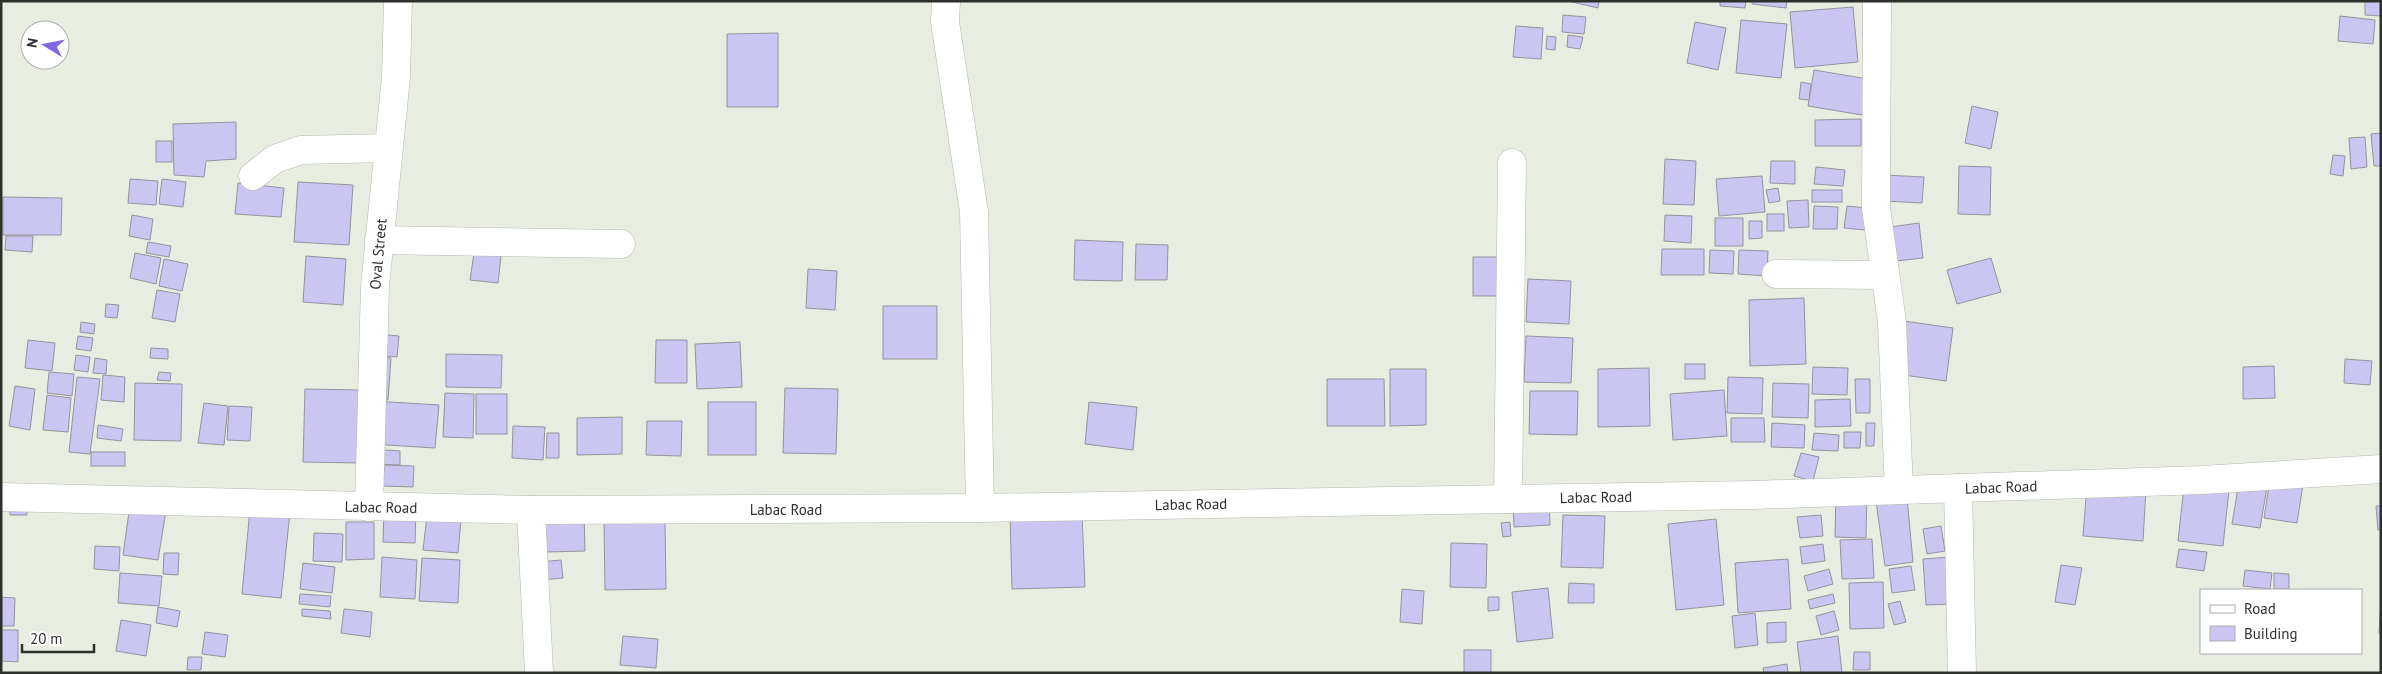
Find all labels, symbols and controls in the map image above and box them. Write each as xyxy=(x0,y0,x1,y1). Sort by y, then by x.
north arrow xyxy=(20,20,70,70)
text: N xyxy=(23,37,42,49)
street label: Oval Street xyxy=(365,218,391,290)
street label: Labac Road xyxy=(1964,476,2038,498)
street label: Labac Road xyxy=(1560,487,1632,507)
street label: Labac Road xyxy=(1155,494,1227,514)
street label: Labac Road xyxy=(345,497,417,517)
street label: Labac Road xyxy=(750,500,822,519)
legend xyxy=(2200,589,2362,654)
text: Road xyxy=(2244,599,2276,618)
scale bar xyxy=(22,622,95,654)
text: Building xyxy=(2244,624,2298,643)
text: 20 m xyxy=(30,629,63,648)

